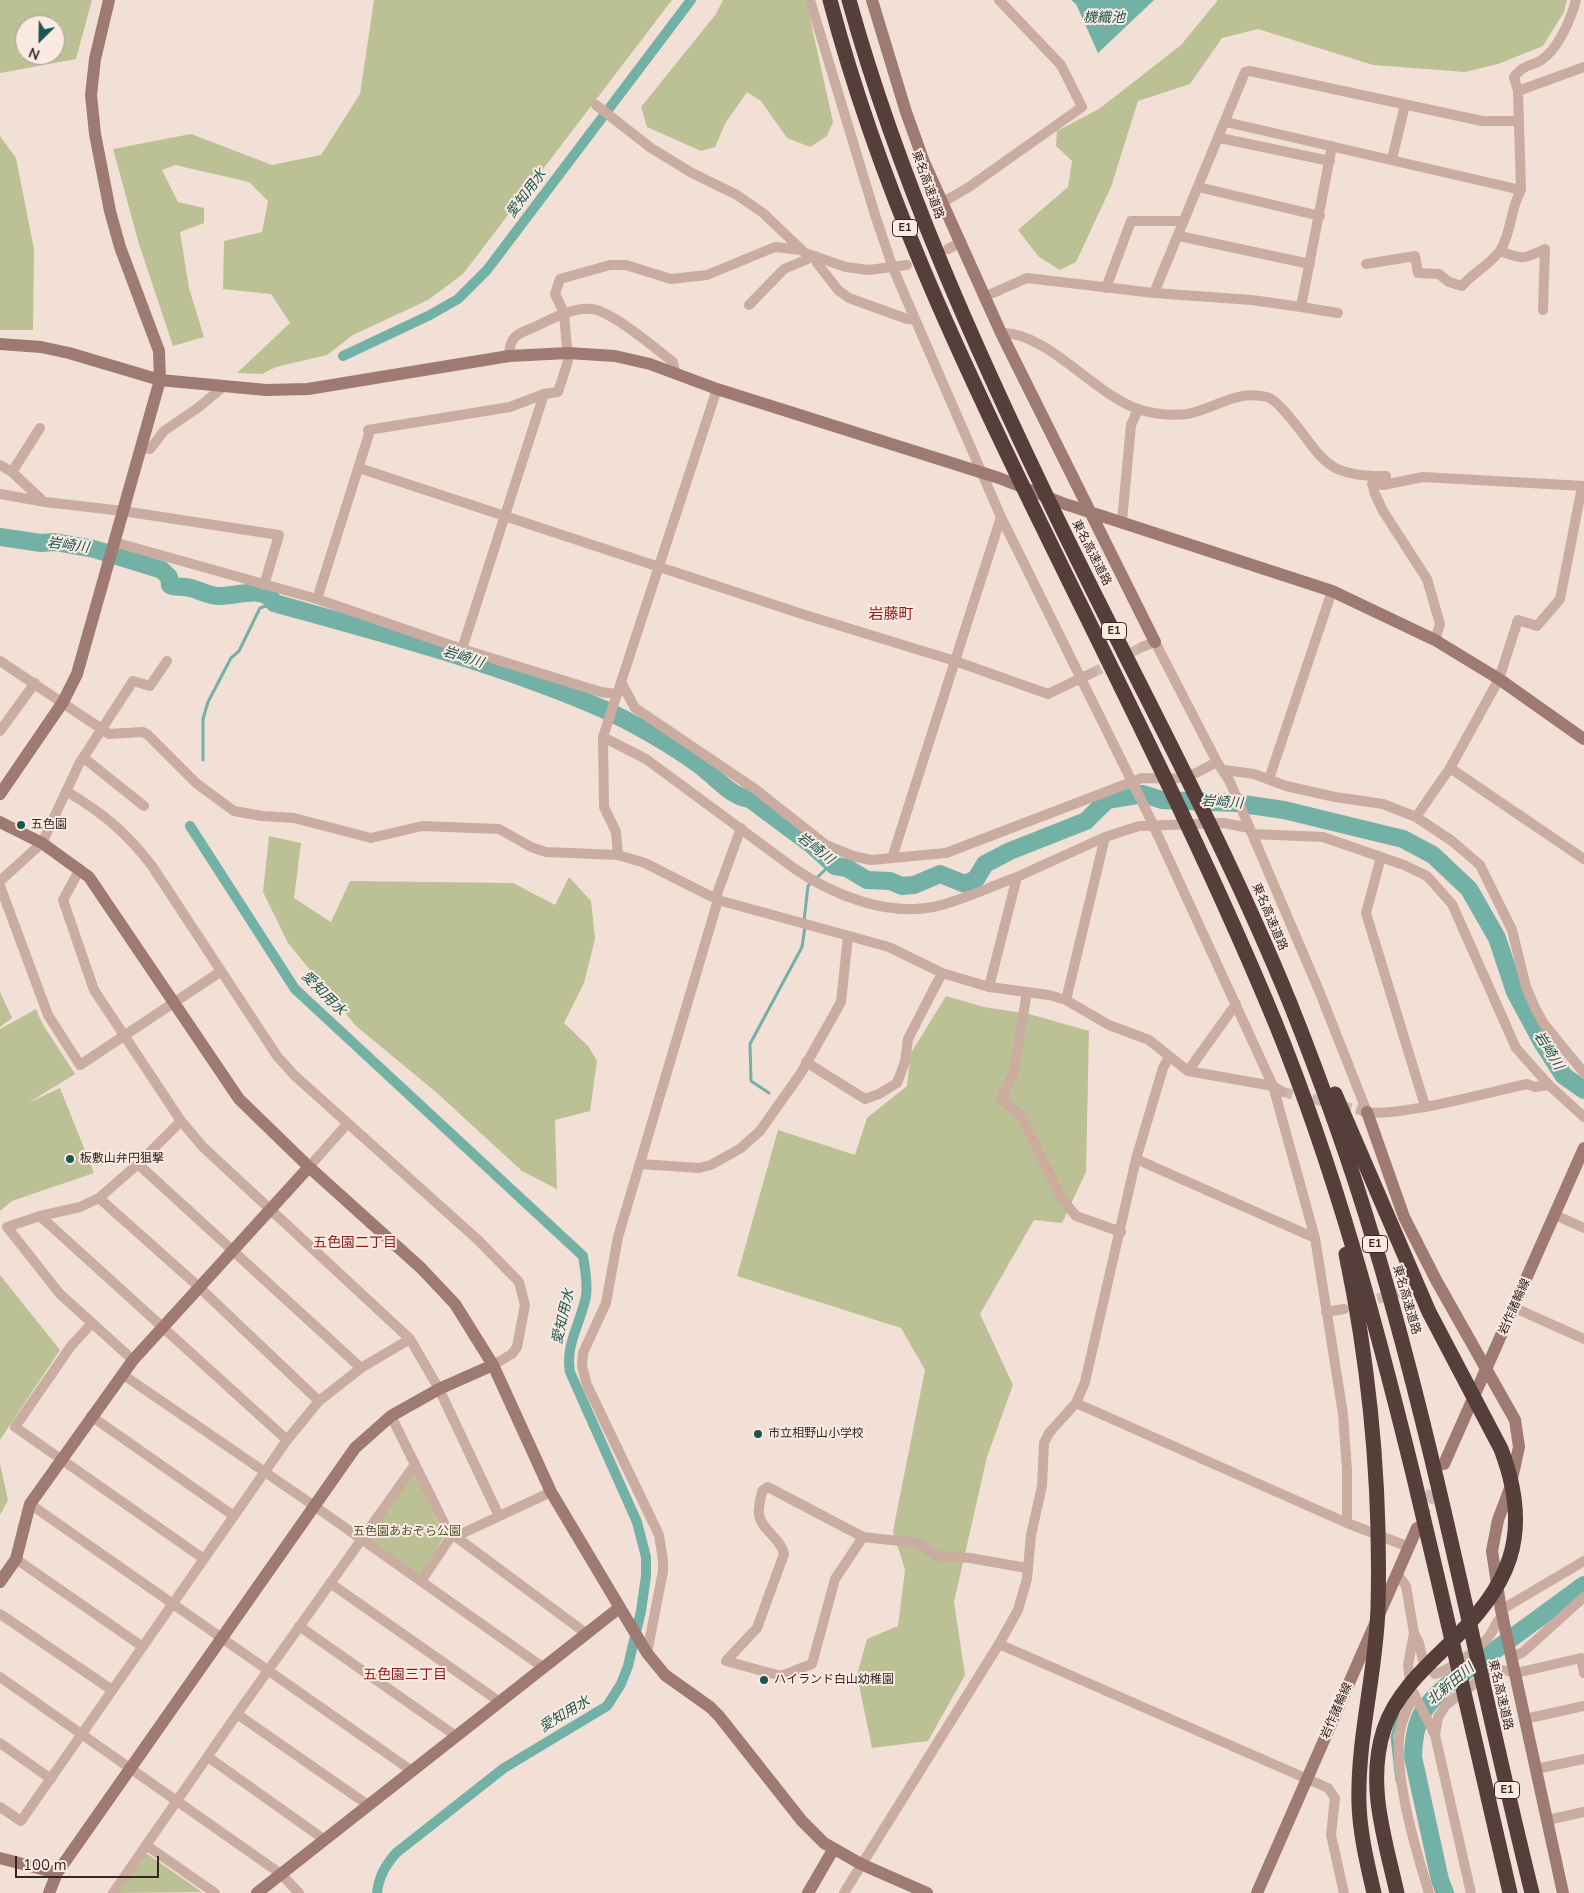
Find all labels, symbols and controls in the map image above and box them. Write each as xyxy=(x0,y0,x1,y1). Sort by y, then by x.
water label: 機織池 xyxy=(1083,11,1125,27)
north arrow xyxy=(15,15,65,65)
text: N xyxy=(26,43,43,64)
street label: 東名高速道路 xyxy=(908,149,946,221)
water label: 愛知用水 xyxy=(503,167,551,221)
road number: E1 xyxy=(892,220,918,237)
street label: 東名高速道路 xyxy=(1068,518,1114,588)
water label: 岩崎川 xyxy=(46,535,90,557)
district label: 岩藤町 xyxy=(869,606,913,624)
road number: E1 xyxy=(1102,622,1126,640)
water label: 岩崎川 xyxy=(440,644,486,672)
water label: 岩崎川 xyxy=(1200,793,1244,813)
place label: 五色園 xyxy=(31,818,67,832)
marker: 五色園 xyxy=(15,819,27,831)
water label: 岩崎川 xyxy=(793,829,837,869)
street label: 東名高速道路 xyxy=(1248,881,1290,953)
water label: 愛知用水 xyxy=(297,968,349,1020)
water label: 岩崎川 xyxy=(1530,1029,1566,1073)
place label: 板敷山弁円狙撃 xyxy=(80,1152,164,1166)
marker: 板敷山弁円狙撃 xyxy=(64,1153,76,1165)
district label: 五色園二丁目 xyxy=(313,1236,397,1252)
road number: E1 xyxy=(1362,1236,1388,1252)
street label: 東名高速道路 xyxy=(1389,1263,1423,1337)
street label: 岩作諸輪線 xyxy=(1496,1277,1534,1337)
water label: 愛知用水 xyxy=(550,1288,578,1346)
place label: 市立相野山小学校 xyxy=(768,1427,864,1441)
marker: 市立相野山小学校 xyxy=(752,1428,764,1440)
park label: 五色園あおぞら公園 xyxy=(353,1525,461,1539)
street label: 東名高速道路 xyxy=(1485,1658,1515,1732)
water label: 北新田川 xyxy=(1424,1661,1478,1709)
district label: 五色園三丁目 xyxy=(363,1668,447,1684)
place label: ハイランド白山幼稚園 xyxy=(774,1673,894,1687)
marker: ハイランド白山幼稚園 xyxy=(758,1674,770,1686)
street label: 岩作諸輪線 xyxy=(1318,1681,1356,1741)
water label: 愛知用水 xyxy=(537,1693,593,1737)
road number: E1 xyxy=(1494,1782,1520,1798)
scale bar xyxy=(18,1846,161,1878)
text: 100 m xyxy=(23,1855,67,1875)

